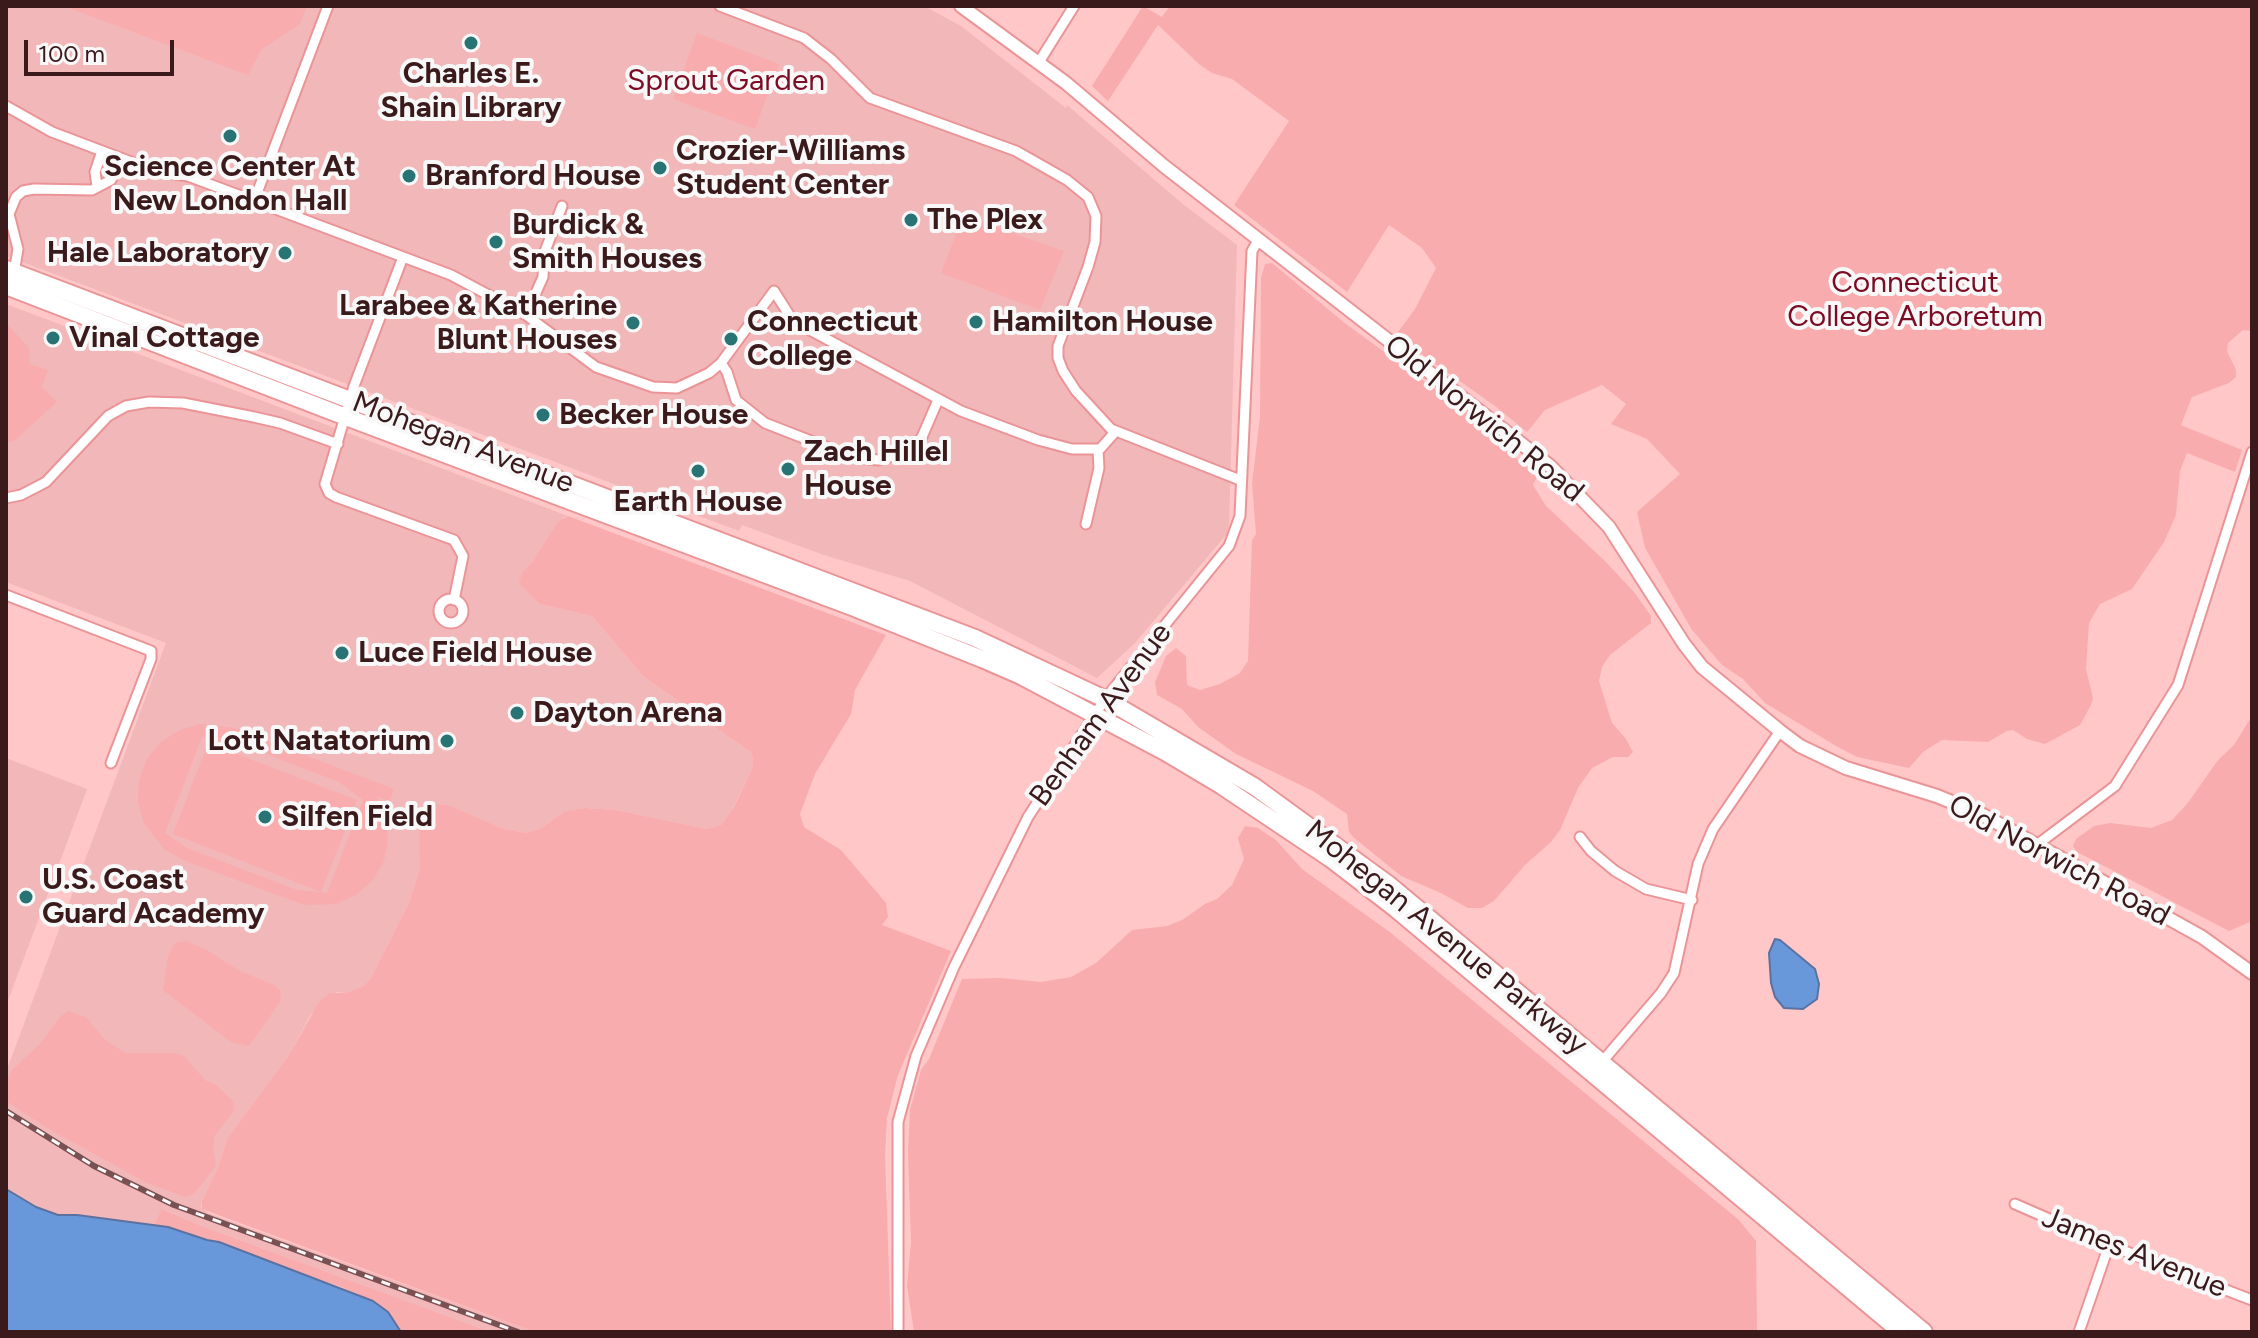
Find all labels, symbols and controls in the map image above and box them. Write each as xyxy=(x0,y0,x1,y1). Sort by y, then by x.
scale bar xyxy=(28,24,178,74)
marker: Charles E. Shain Library xyxy=(462,34,480,52)
text: 100 m xyxy=(38,39,105,68)
place label: Charles E. Shain Library xyxy=(380,56,562,126)
park label: Sprout Garden xyxy=(627,63,825,99)
marker: Science Center At New London Hall xyxy=(221,127,239,145)
place label: Crozier-Williams Student Center xyxy=(676,133,905,204)
place label: Science Center At New London Hall xyxy=(104,149,356,220)
place label: Branford House xyxy=(425,158,641,194)
marker: Crozier-Williams Student Center xyxy=(651,159,669,177)
marker: Branford House xyxy=(400,167,418,185)
place label: The Plex xyxy=(927,202,1043,238)
place label: Burdick & Smith Houses xyxy=(512,207,702,278)
marker: The Plex xyxy=(902,211,920,229)
marker: Burdick & Smith Houses xyxy=(487,233,505,251)
place label: Hale Laboratory xyxy=(47,235,269,271)
marker: Hale Laboratory xyxy=(276,244,294,262)
park label: Connecticut College Arboretum xyxy=(1787,265,2043,336)
place label: Larabee & Katherine Blunt Houses xyxy=(339,288,617,358)
place label: Connecticut College xyxy=(747,304,919,374)
place label: Hamilton House xyxy=(992,304,1213,340)
marker: Hamilton House xyxy=(967,313,985,331)
marker: Larabee & Katherine Blunt Houses xyxy=(624,314,642,332)
place label: Vinal Cottage xyxy=(69,320,260,356)
street label: Old Norwich Road xyxy=(1377,328,1591,510)
marker: Vinal Cottage xyxy=(44,329,62,347)
marker: Connecticut College xyxy=(722,330,740,348)
street label: Mohegan Avenue xyxy=(347,384,579,502)
place label: Becker House xyxy=(559,397,748,433)
marker: Becker House xyxy=(534,406,552,424)
place label: Zach Hillel House xyxy=(804,434,949,504)
marker: Zach Hillel House xyxy=(779,460,797,478)
marker: Earth House xyxy=(689,462,707,480)
place label: Earth House xyxy=(614,484,782,520)
street label: Benham Avenue xyxy=(1022,616,1180,814)
place label: Luce Field House xyxy=(358,635,592,671)
marker: Luce Field House xyxy=(333,644,351,662)
place label: Dayton Arena xyxy=(533,695,723,731)
marker: Dayton Arena xyxy=(508,704,526,722)
place label: Lott Natatorium xyxy=(208,723,431,759)
marker: Lott Natatorium xyxy=(438,732,456,750)
street label: Old Norwich Road xyxy=(1942,787,2176,935)
place label: Silfen Field xyxy=(281,799,433,835)
marker: Silfen Field xyxy=(256,808,274,826)
street label: Mohegan Avenue Parkway xyxy=(1298,813,1594,1063)
place label: U.S. Coast Guard Academy xyxy=(42,862,265,932)
marker: U.S. Coast Guard Academy xyxy=(17,888,35,906)
street label: James Avenue xyxy=(2037,1200,2231,1306)

